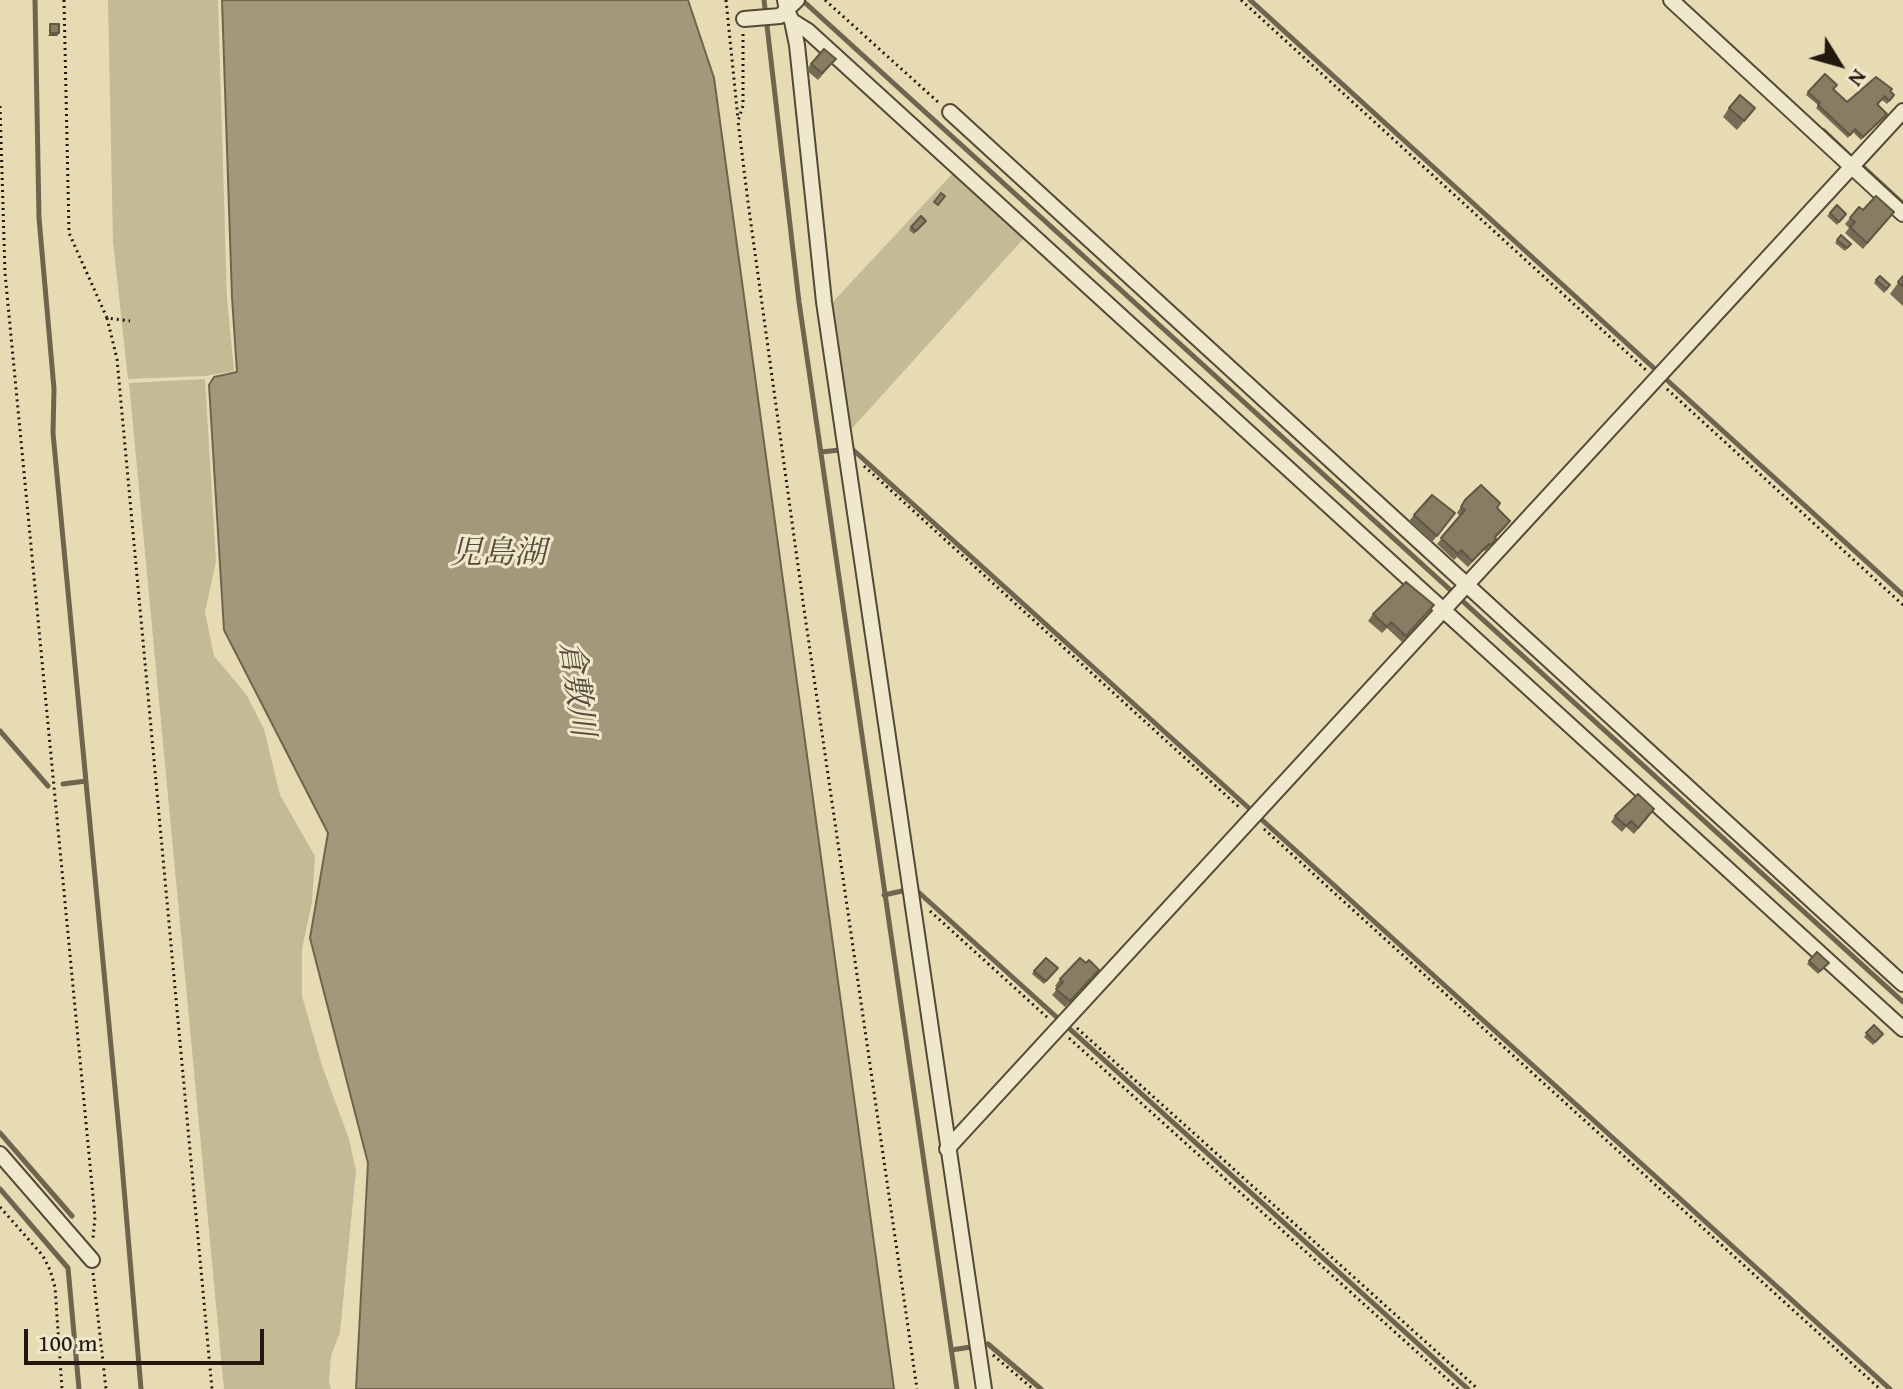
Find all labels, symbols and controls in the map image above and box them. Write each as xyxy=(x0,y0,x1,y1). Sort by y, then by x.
north arrow xyxy=(1799,24,1879,104)
text: N xyxy=(1841,63,1875,94)
water label: 児島湖 xyxy=(450,536,546,574)
water label: 倉敷川 xyxy=(549,639,601,739)
scale bar xyxy=(28,1313,268,1363)
text: 100 m xyxy=(38,1325,98,1360)

